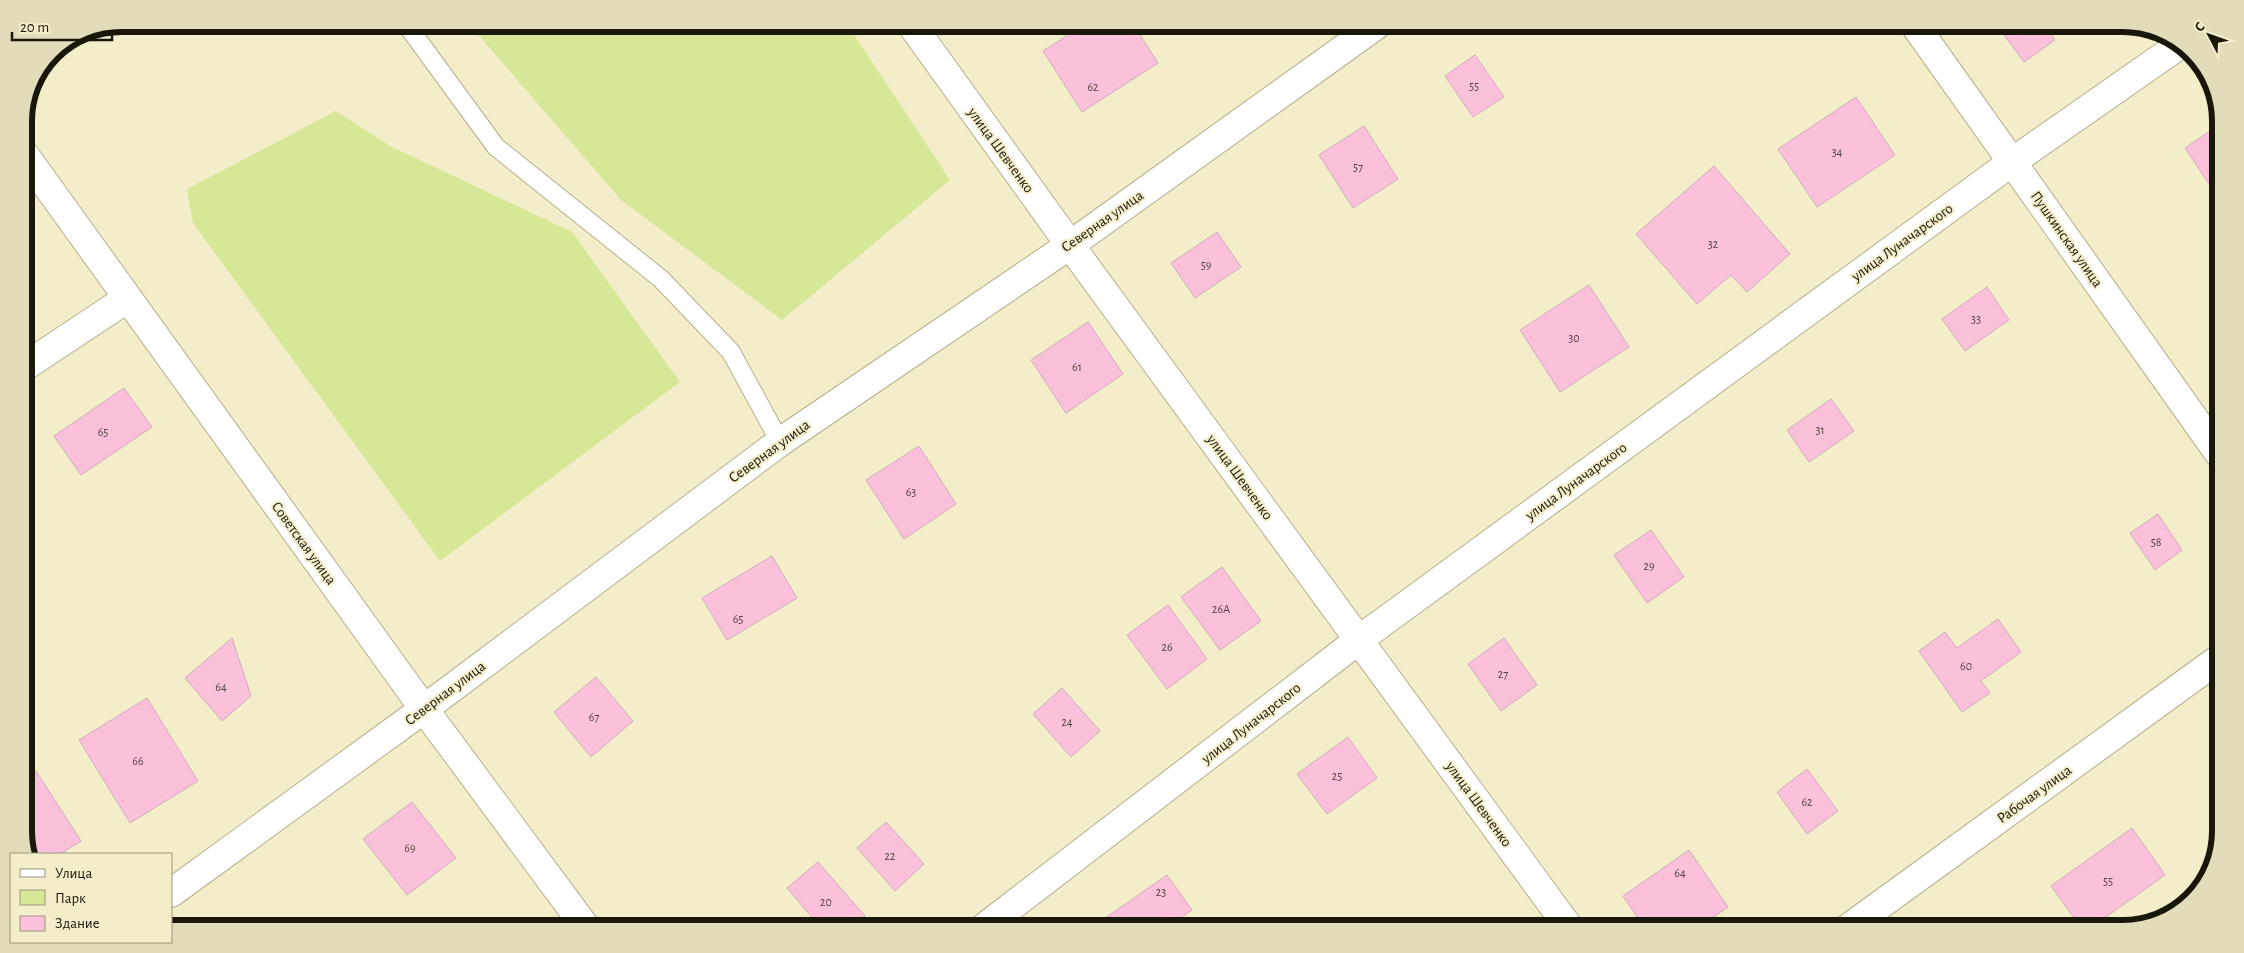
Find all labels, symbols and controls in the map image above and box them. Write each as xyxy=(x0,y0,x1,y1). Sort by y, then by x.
scale bar xyxy=(12,10,112,42)
north arrow xyxy=(2184,10,2234,60)
text: С xyxy=(2192,19,2208,35)
text: 20 m xyxy=(20,20,49,35)
house number: 55 xyxy=(1469,80,1479,92)
house number: 62 xyxy=(1087,81,1099,93)
street label: улица Шевченко xyxy=(964,104,1036,196)
house number: 34 xyxy=(1832,146,1843,158)
house number: 57 xyxy=(1353,161,1363,173)
street label: Северная улица xyxy=(1059,188,1146,255)
street label: Пушкинская улица xyxy=(2028,189,2105,290)
street label: улица Луначарского xyxy=(1848,201,1956,285)
house number: 32 xyxy=(1708,238,1719,250)
house number: 59 xyxy=(1201,259,1212,271)
house number: 33 xyxy=(1971,313,1981,325)
house number: 30 xyxy=(1568,332,1580,344)
house number: 61 xyxy=(1072,361,1082,373)
street label: Северная улица xyxy=(726,417,813,486)
house number: 31 xyxy=(1815,424,1825,436)
house number: 65 xyxy=(98,426,108,438)
street label: улица Шевченко xyxy=(1203,431,1275,523)
street label: улица Луначарского xyxy=(1522,440,1630,524)
house number: 63 xyxy=(906,486,916,498)
street label: Советская улица xyxy=(269,499,339,588)
house number: 58 xyxy=(2151,536,2162,548)
house number: 29 xyxy=(1643,560,1655,572)
house number: 26А xyxy=(1212,603,1230,615)
house number: 65 xyxy=(733,613,743,625)
house number: 26 xyxy=(1161,641,1173,653)
street label: Северная улица xyxy=(402,658,488,728)
house number: 60 xyxy=(1960,660,1972,672)
house number: 27 xyxy=(1498,668,1508,680)
street label: улица Луначарского xyxy=(1198,680,1304,767)
house number: 64 xyxy=(215,681,227,693)
house number: 67 xyxy=(589,711,599,723)
house number: 24 xyxy=(1061,716,1073,728)
house number: 66 xyxy=(132,755,144,767)
street label: улица Шевченко xyxy=(1442,758,1514,850)
street label: Рабочая улица xyxy=(1994,762,2074,826)
house number: 25 xyxy=(1332,770,1342,782)
house number: 62 xyxy=(1801,796,1813,808)
house number: 69 xyxy=(404,842,416,854)
house number: 22 xyxy=(885,850,896,862)
legend xyxy=(10,853,172,943)
text: Улица xyxy=(55,866,92,881)
house number: 64 xyxy=(1674,867,1686,879)
house number: 55 xyxy=(2103,875,2113,887)
house number: 23 xyxy=(1156,886,1166,898)
text: Парк xyxy=(55,891,86,906)
house number: 20 xyxy=(820,896,832,908)
text: Здание xyxy=(55,916,100,931)

